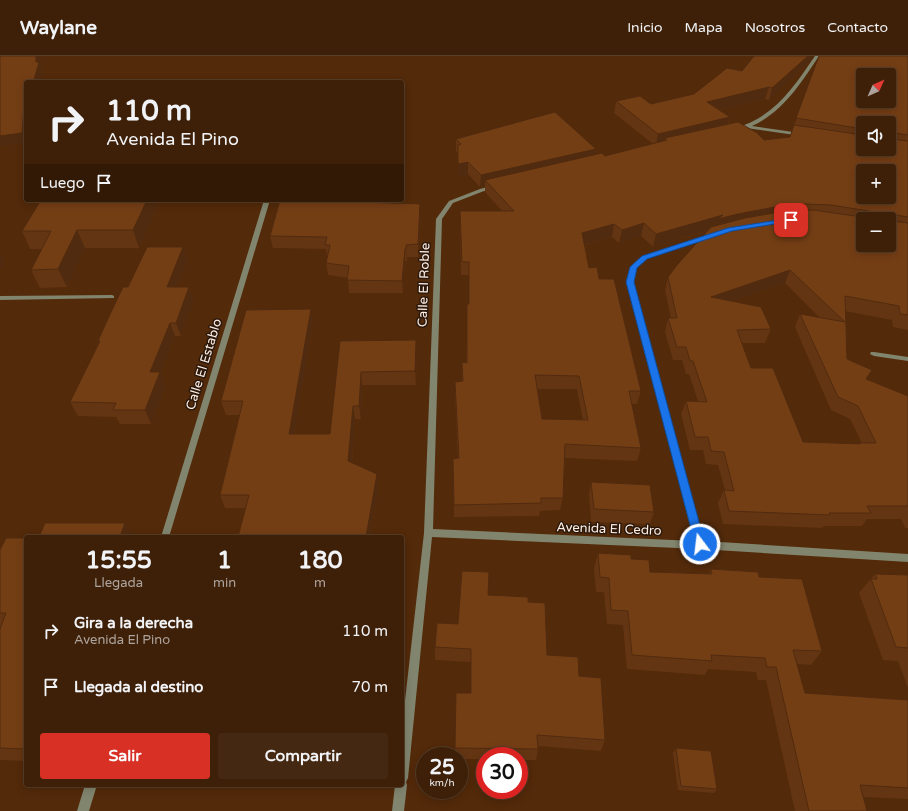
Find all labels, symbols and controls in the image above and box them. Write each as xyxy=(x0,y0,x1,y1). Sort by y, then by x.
text: Waylane xyxy=(20,17,97,39)
text: Inicio xyxy=(627,19,663,36)
text: Mapa xyxy=(685,19,723,36)
text: Nosotros xyxy=(745,19,805,36)
text: Contacto xyxy=(827,19,888,36)
north arrow xyxy=(856,68,896,108)
map controls xyxy=(856,68,896,252)
text: 110 m xyxy=(106,94,192,128)
icon: right xyxy=(40,96,92,148)
button: sound xyxy=(856,116,896,156)
text: Avenida El Pino xyxy=(106,128,239,150)
button: + xyxy=(856,164,896,204)
icon: arrive xyxy=(93,172,115,194)
text: Luego xyxy=(40,174,85,192)
pin xyxy=(774,203,808,237)
icon: arrive xyxy=(780,209,802,231)
button: − xyxy=(856,212,896,252)
street label: Calle El Roble xyxy=(415,243,433,328)
street label: Calle El Establo xyxy=(182,317,225,412)
street label: Avenida El Cedro xyxy=(556,519,662,539)
position arrow xyxy=(679,523,721,565)
text: 15:55 xyxy=(85,546,152,575)
text: 1 xyxy=(217,546,232,575)
text: 180 xyxy=(297,546,343,575)
text: Llegada xyxy=(94,575,143,591)
text: min xyxy=(213,575,236,591)
text: m xyxy=(314,575,326,591)
text: Gira a la derecha xyxy=(74,614,193,632)
icon: right xyxy=(40,620,62,642)
text: 110 m xyxy=(342,622,388,640)
text: Avenida El Pino xyxy=(74,632,170,648)
icon: arrive xyxy=(40,676,62,698)
text: Llegada al destino xyxy=(74,678,203,696)
text: 70 m xyxy=(351,678,388,696)
button: Salir xyxy=(40,733,210,779)
button: Compartir xyxy=(218,733,388,779)
speed limit sign: 30 xyxy=(476,747,528,799)
text: 25 xyxy=(429,756,455,780)
text: km/h xyxy=(429,777,455,789)

